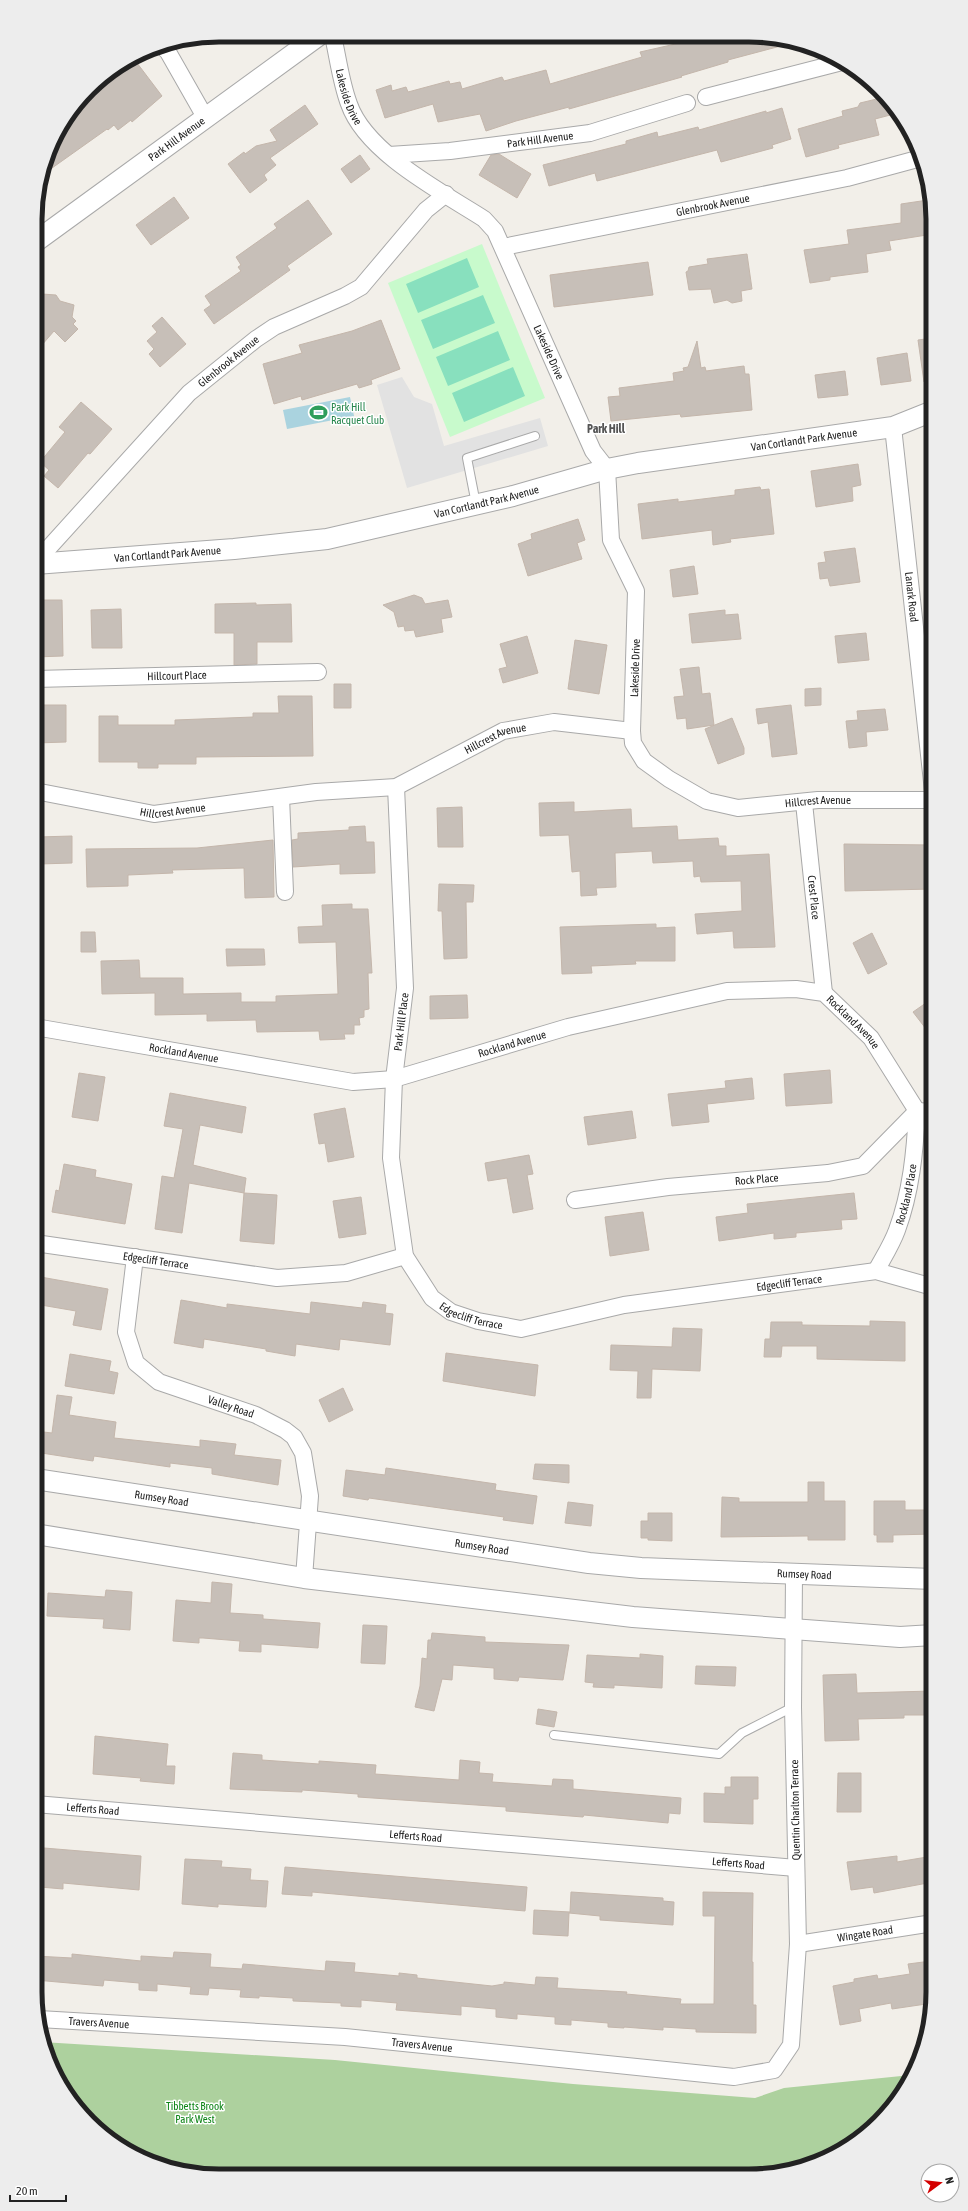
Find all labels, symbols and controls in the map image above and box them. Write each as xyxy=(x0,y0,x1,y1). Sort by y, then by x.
street label: Lakeside Drive xyxy=(334,68,364,127)
street label: Park Hill Avenue xyxy=(146,115,207,163)
street label: Park Hill Avenue xyxy=(506,129,574,150)
street label: Glenbrook Avenue xyxy=(675,192,751,218)
street label: Lakeside Drive xyxy=(532,323,566,381)
street label: Glenbrook Avenue xyxy=(196,333,261,389)
place label: Park Hill Racquet Club xyxy=(331,401,384,426)
sports icon: Park Hill Racquet Club xyxy=(308,403,328,423)
district label: Park Hill xyxy=(587,422,626,436)
street label: Van Cortlandt Park Avenue xyxy=(750,426,858,453)
street label: Van Cortlandt Park Avenue xyxy=(433,483,540,520)
street label: Van Cortlandt Park Avenue xyxy=(114,544,222,564)
street label: Lanark Road xyxy=(903,571,920,623)
street label: Lakeside Drive xyxy=(628,639,642,697)
street label: Hillcourt Place xyxy=(147,669,207,682)
street label: Hillcrest Avenue xyxy=(462,721,527,756)
street label: Hillcrest Avenue xyxy=(784,794,851,809)
street label: Hillcrest Avenue xyxy=(139,801,206,820)
street label: Crest Place xyxy=(806,875,822,920)
street label: Park Hill Place xyxy=(391,992,411,1052)
street label: Rockland Avenue xyxy=(824,993,882,1051)
street label: Rockland Avenue xyxy=(477,1028,547,1060)
street label: Rockland Avenue xyxy=(148,1041,219,1065)
street label: Rockland Place xyxy=(893,1163,919,1226)
street label: Rock Place xyxy=(735,1171,779,1187)
street label: Edgecliff Terrace xyxy=(122,1250,189,1271)
street label: Edgecliff Terrace xyxy=(756,1272,823,1293)
street label: Edgecliff Terrace xyxy=(437,1300,504,1331)
street label: Valley Road xyxy=(206,1393,256,1420)
street label: Rumsey Road xyxy=(134,1488,189,1508)
street label: Rumsey Road xyxy=(454,1537,510,1557)
street label: Rumsey Road xyxy=(777,1567,832,1581)
street label: Quentin Charlton Terrace xyxy=(788,1759,802,1861)
street label: Lefferts Road xyxy=(66,1801,120,1817)
street label: Lefferts Road xyxy=(389,1828,443,1844)
street label: Lefferts Road xyxy=(712,1855,765,1871)
street label: Wingate Road xyxy=(837,1923,894,1944)
street label: Travers Avenue xyxy=(68,2015,130,2030)
street label: Travers Avenue xyxy=(391,2036,453,2054)
park label: Tibbetts Brook Park West xyxy=(166,2100,224,2125)
north arrow xyxy=(920,2163,960,2203)
text: N xyxy=(943,2176,956,2185)
scale bar xyxy=(10,2177,66,2203)
text: 20 m xyxy=(16,2184,38,2198)

